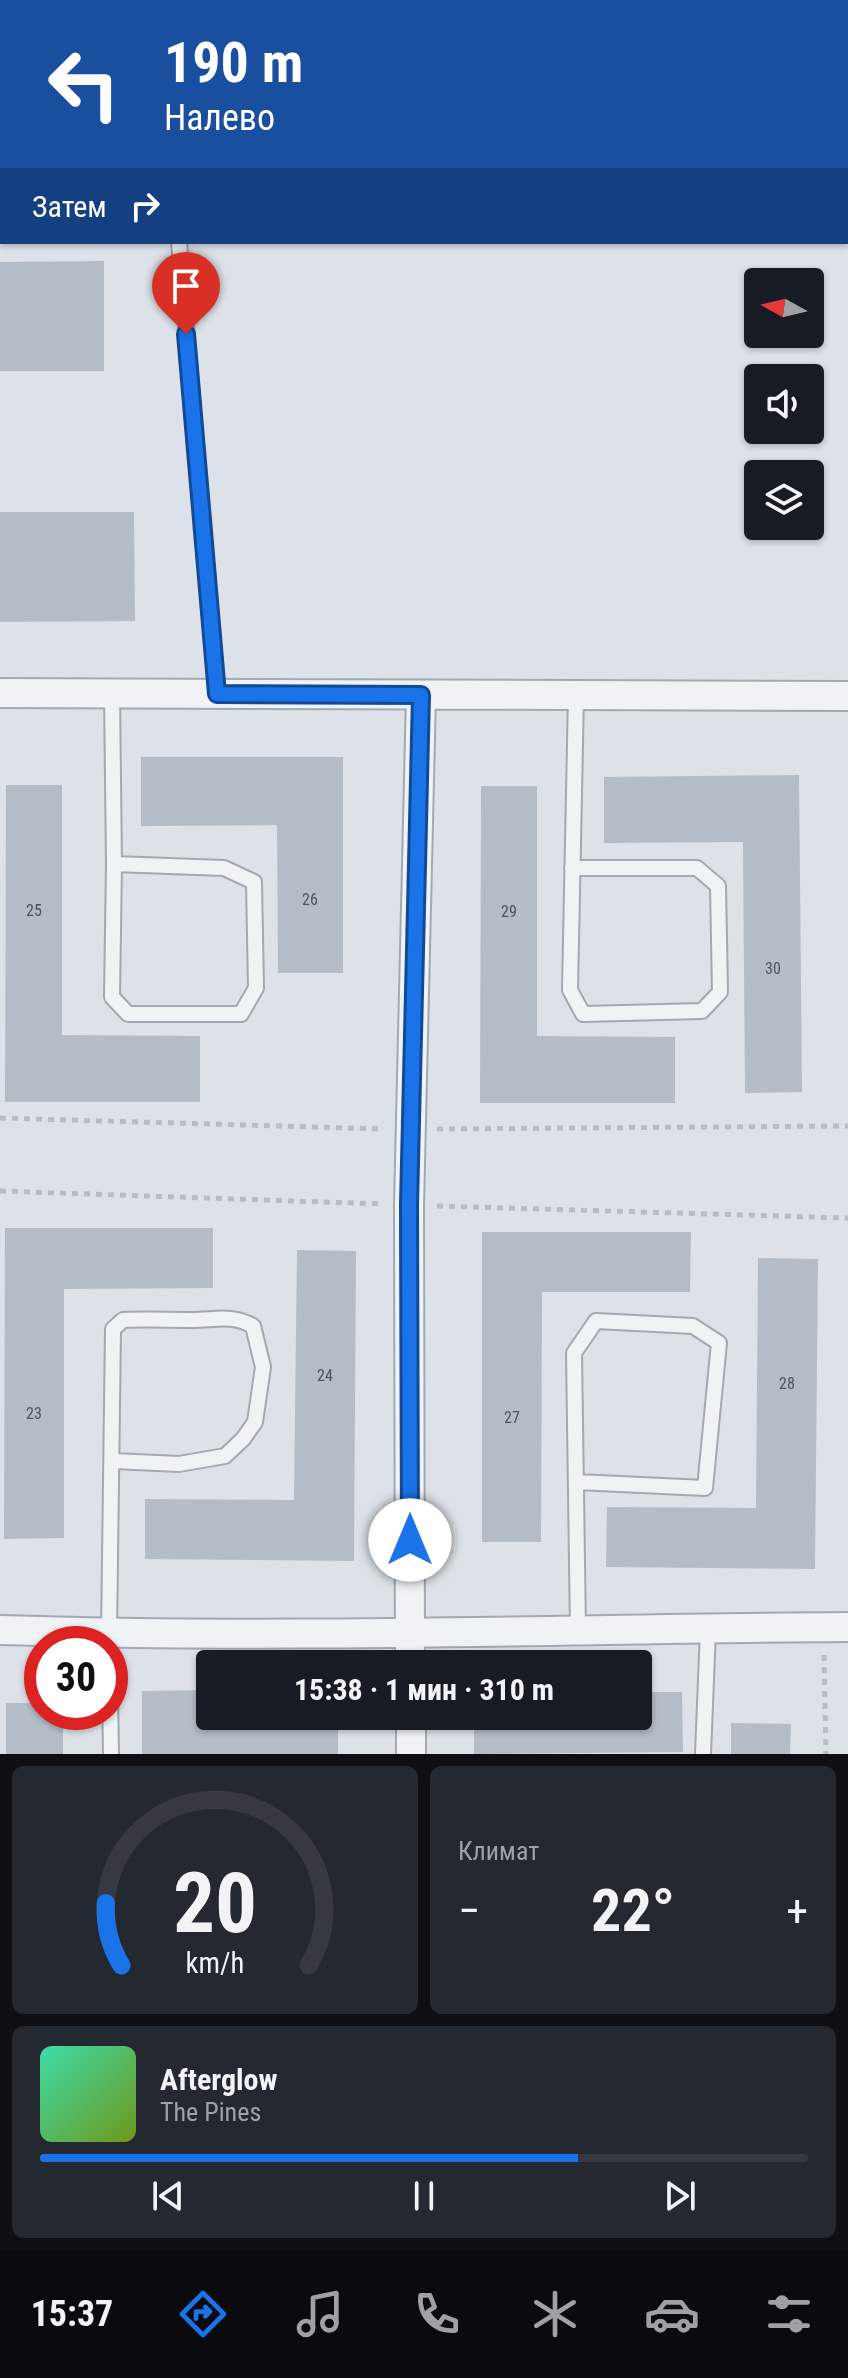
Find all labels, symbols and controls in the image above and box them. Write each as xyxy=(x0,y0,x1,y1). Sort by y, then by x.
text: 190 m xyxy=(164,30,303,96)
icon: left xyxy=(32,32,136,136)
text: Налево xyxy=(164,97,275,139)
icon: right xyxy=(123,184,167,228)
text: Затем xyxy=(32,189,107,224)
pin xyxy=(152,252,220,334)
icon: arrive xyxy=(164,264,208,308)
north arrow xyxy=(744,268,824,348)
map controls xyxy=(744,268,824,540)
button: sound xyxy=(744,364,824,444)
button: layers xyxy=(744,460,824,540)
house number: 26 xyxy=(302,890,318,909)
house number: 25 xyxy=(26,901,42,920)
house number: 29 xyxy=(501,902,517,921)
house number: 30 xyxy=(765,959,781,978)
house number: 24 xyxy=(317,1366,333,1385)
house number: 28 xyxy=(779,1374,795,1393)
house number: 23 xyxy=(26,1404,42,1423)
house number: 27 xyxy=(504,1408,520,1427)
position arrow xyxy=(368,1498,452,1582)
speed limit sign: 30 xyxy=(24,1626,128,1730)
text: 15:38 · 1 мин · 310 m xyxy=(294,1672,554,1707)
text: Климат xyxy=(458,1836,539,1866)
text: 20 xyxy=(173,1855,257,1952)
text: 22° xyxy=(591,1875,675,1946)
text: − xyxy=(458,1885,480,1937)
text: + xyxy=(786,1885,808,1937)
text: km/h xyxy=(186,1946,244,1980)
text: Afterglow xyxy=(160,2062,278,2097)
text: The Pines xyxy=(160,2097,261,2127)
icon: previous xyxy=(146,2174,190,2218)
icon: pause xyxy=(402,2174,446,2218)
icon: next xyxy=(658,2174,702,2218)
icon: directions xyxy=(175,2286,231,2342)
icon: music xyxy=(292,2286,348,2342)
icon: phone xyxy=(409,2286,465,2342)
icon: climate xyxy=(527,2286,583,2342)
icon: car xyxy=(644,2286,700,2342)
icon: filters xyxy=(761,2286,817,2342)
text: 15:37 xyxy=(31,2293,113,2335)

